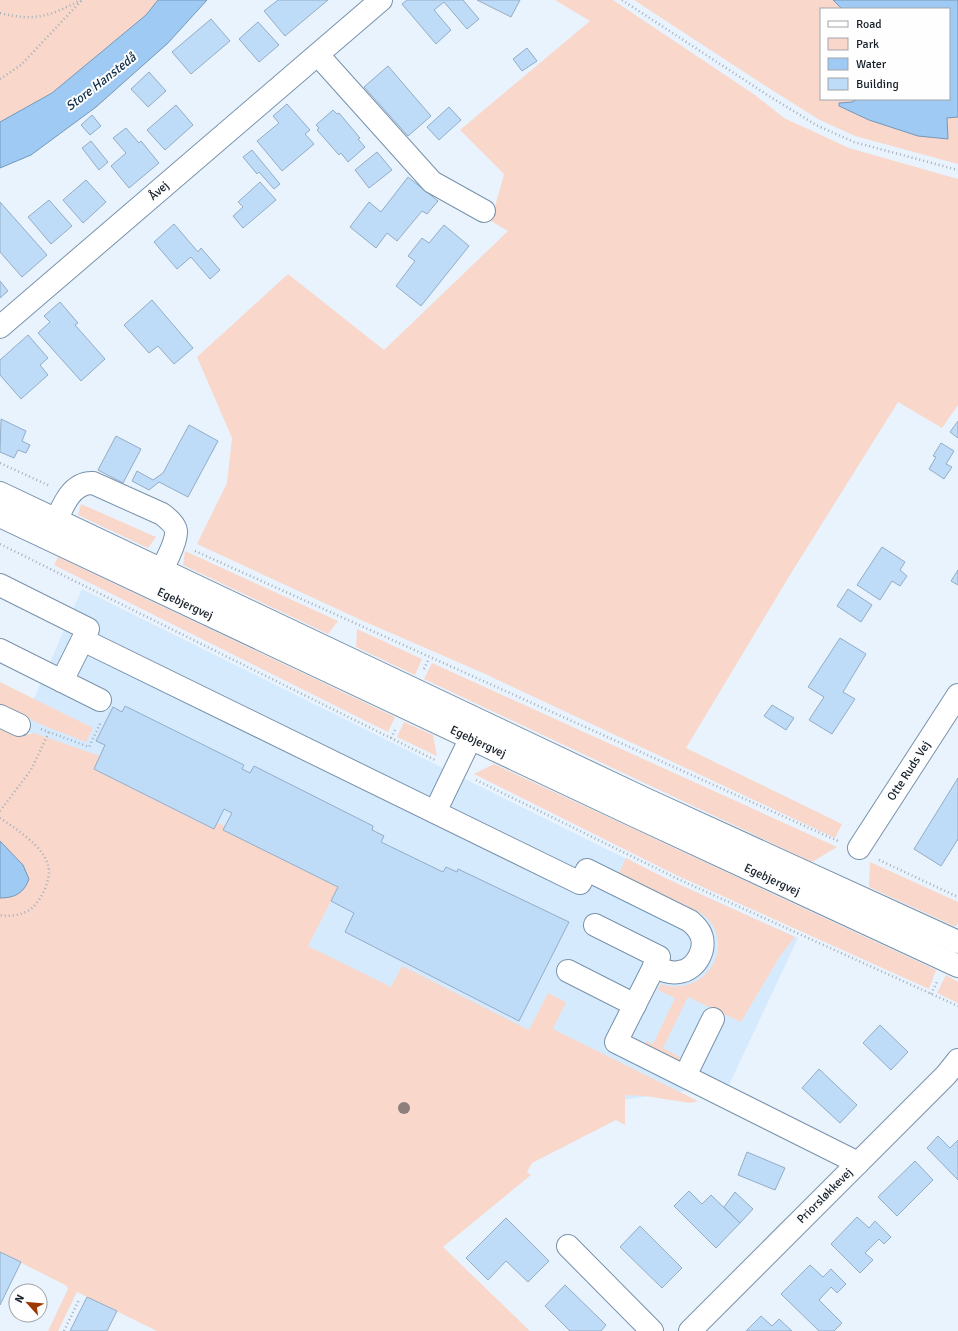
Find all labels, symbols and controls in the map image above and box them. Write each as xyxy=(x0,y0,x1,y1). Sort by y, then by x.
legend xyxy=(820,8,950,100)
text: Road xyxy=(856,17,882,32)
text: Park xyxy=(856,37,879,52)
water label: Store Hanstedå xyxy=(63,49,140,114)
text: Water xyxy=(856,57,887,72)
text: Building xyxy=(856,77,899,92)
street label: Åvej xyxy=(146,178,172,204)
street label: Egebjergvej xyxy=(155,585,215,623)
street label: Egebjergvej xyxy=(448,723,508,761)
street label: Otte Ruds Vej xyxy=(884,738,934,804)
street label: Egebjergvej xyxy=(742,861,802,899)
street label: Priorsløkkevej xyxy=(794,1165,856,1227)
north arrow xyxy=(8,1283,48,1323)
text: N xyxy=(12,1292,27,1305)

